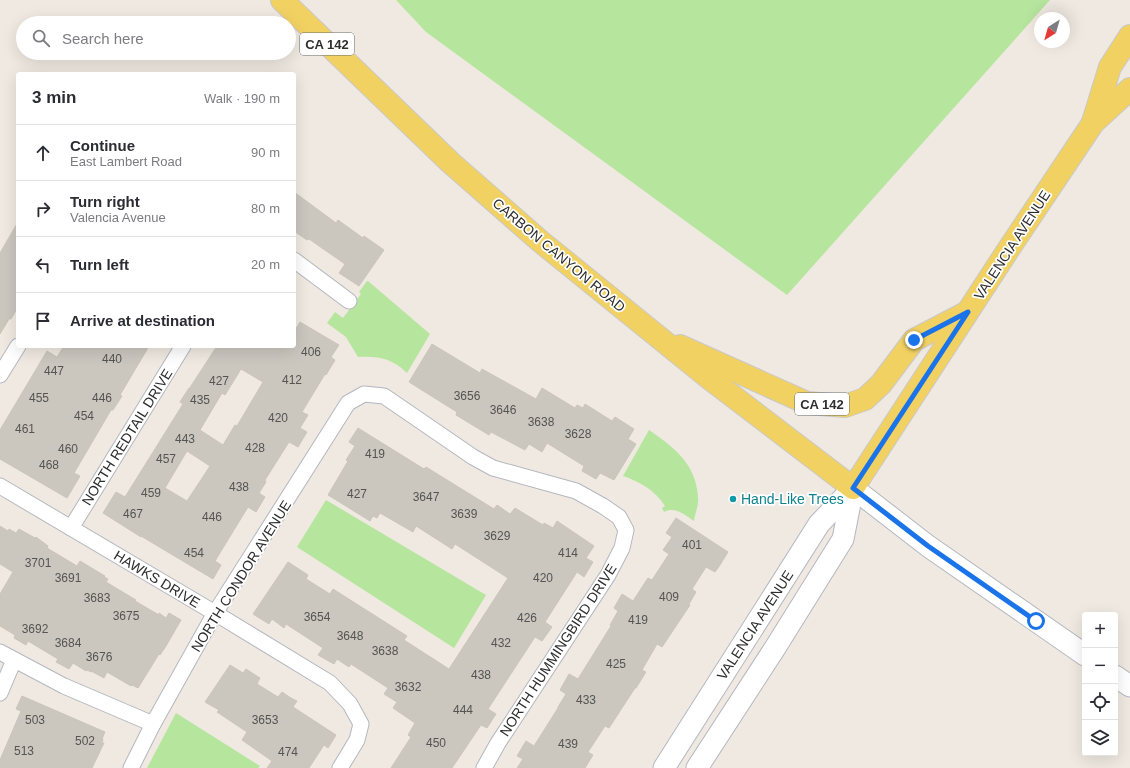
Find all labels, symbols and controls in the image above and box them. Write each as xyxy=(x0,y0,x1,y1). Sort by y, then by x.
north arrow xyxy=(1034,12,1070,48)
search box xyxy=(16,16,296,60)
icon: search xyxy=(30,27,52,49)
text: Search here xyxy=(62,30,144,47)
road number: CA 142 xyxy=(300,33,354,55)
text: 3 min xyxy=(32,88,76,107)
text: Walk · 190 m xyxy=(204,91,280,106)
text: Continue xyxy=(70,137,135,154)
icon: ahead xyxy=(32,142,54,164)
text: 90 m xyxy=(251,145,280,160)
text: East Lambert Road xyxy=(70,154,182,169)
street label: VALENCIA AVENUE xyxy=(971,187,1053,303)
text: Turn right xyxy=(70,193,140,210)
street label: CARBON CANYON ROAD xyxy=(489,195,629,315)
icon: right xyxy=(32,198,54,220)
text: 80 m xyxy=(251,201,280,216)
text: Valencia Avenue xyxy=(70,210,166,225)
icon: left xyxy=(32,254,54,276)
text: Turn left xyxy=(70,256,129,273)
text: 20 m xyxy=(251,257,280,272)
icon: arrive xyxy=(32,310,54,332)
text: Arrive at destination xyxy=(70,312,215,329)
route end xyxy=(905,331,923,349)
house number: 406 xyxy=(301,345,321,359)
house number: 440 xyxy=(102,352,122,366)
house number: 447 xyxy=(44,364,64,378)
street label: NORTH REDTAIL DRIVE xyxy=(78,366,176,508)
house number: 412 xyxy=(282,373,302,387)
house number: 427 xyxy=(209,374,229,388)
house number: 3656 xyxy=(454,389,481,403)
house number: 455 xyxy=(29,391,49,405)
house number: 446 xyxy=(92,391,112,405)
house number: 435 xyxy=(190,393,210,407)
road number: CA 142 xyxy=(795,393,849,415)
house number: 3646 xyxy=(490,403,517,417)
house number: 454 xyxy=(74,409,94,423)
house number: 420 xyxy=(268,411,288,425)
house number: 3638 xyxy=(528,415,555,429)
house number: 461 xyxy=(15,422,35,436)
house number: 3628 xyxy=(565,427,592,441)
house number: 443 xyxy=(175,432,195,446)
house number: 428 xyxy=(245,441,265,455)
house number: 460 xyxy=(58,442,78,456)
house number: 419 xyxy=(365,447,385,461)
house number: 457 xyxy=(156,452,176,466)
house number: 468 xyxy=(39,458,59,472)
house number: 438 xyxy=(229,480,249,494)
house number: 459 xyxy=(141,486,161,500)
house number: 427 xyxy=(347,487,367,501)
house number: 3647 xyxy=(413,490,440,504)
place label: Hand-Like Trees xyxy=(741,491,844,507)
marker: Hand-Like Trees xyxy=(728,494,738,504)
street label: NORTH CONDOR AVENUE xyxy=(188,497,294,655)
house number: 467 xyxy=(123,507,143,521)
house number: 3639 xyxy=(451,507,478,521)
house number: 446 xyxy=(202,510,222,524)
house number: 3629 xyxy=(484,529,511,543)
house number: 401 xyxy=(682,538,702,552)
house number: 454 xyxy=(184,546,204,560)
house number: 414 xyxy=(558,546,578,560)
street label: HAWKS DRIVE xyxy=(111,547,203,611)
house number: 3701 xyxy=(25,556,52,570)
street label: NORTH HUMMINGBIRD DRIVE xyxy=(496,561,620,739)
street label: VALENCIA AVENUE xyxy=(714,567,796,683)
house number: 3691 xyxy=(55,571,82,585)
house number: 420 xyxy=(533,571,553,585)
house number: 409 xyxy=(659,590,679,604)
house number: 3683 xyxy=(84,591,111,605)
house number: 3675 xyxy=(113,609,140,623)
house number: 3654 xyxy=(304,610,331,624)
house number: 426 xyxy=(517,611,537,625)
route start xyxy=(1027,612,1045,630)
map controls xyxy=(1082,612,1118,756)
button: + xyxy=(1082,612,1118,648)
house number: 419 xyxy=(628,613,648,627)
house number: 3692 xyxy=(22,622,49,636)
house number: 3648 xyxy=(337,629,364,643)
house number: 3684 xyxy=(55,636,82,650)
house number: 432 xyxy=(491,636,511,650)
house number: 3638 xyxy=(372,644,399,658)
button: − xyxy=(1082,648,1118,684)
house number: 3676 xyxy=(86,650,113,664)
house number: 425 xyxy=(606,657,626,671)
house number: 438 xyxy=(471,668,491,682)
house number: 3632 xyxy=(395,680,422,694)
button: locate xyxy=(1082,684,1118,720)
house number: 433 xyxy=(576,693,596,707)
house number: 444 xyxy=(453,703,473,717)
house number: 503 xyxy=(25,713,45,727)
house number: 3653 xyxy=(252,713,279,727)
button: layers xyxy=(1082,720,1118,756)
house number: 502 xyxy=(75,734,95,748)
house number: 450 xyxy=(426,736,446,750)
house number: 439 xyxy=(558,737,578,751)
house number: 513 xyxy=(14,744,34,758)
house number: 474 xyxy=(278,745,298,759)

